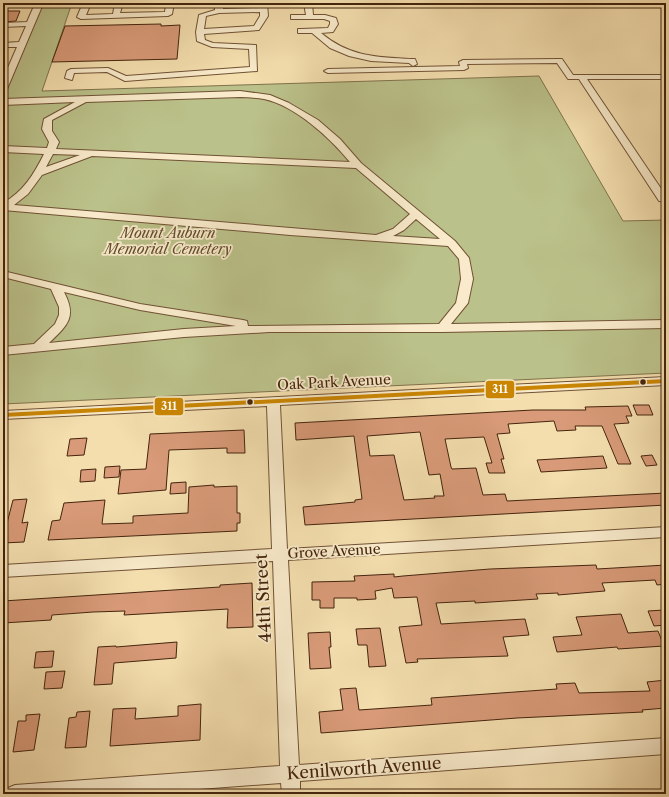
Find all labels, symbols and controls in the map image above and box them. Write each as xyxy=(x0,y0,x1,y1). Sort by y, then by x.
park label: Mount Auburn Memorial Cemetery xyxy=(102,224,232,258)
street label: Oak Park Avenue xyxy=(277,370,391,394)
unlabelled marker xyxy=(638,377,648,387)
line badge: 311 xyxy=(485,380,515,399)
text: 311 xyxy=(492,382,508,396)
line badge: 311 xyxy=(154,397,184,416)
unlabelled marker xyxy=(245,397,255,407)
text: 311 xyxy=(161,399,177,413)
street label: Grove Avenue xyxy=(287,540,381,562)
street label: 44th Street xyxy=(251,553,275,643)
street label: Kenilworth Avenue xyxy=(286,753,442,783)

